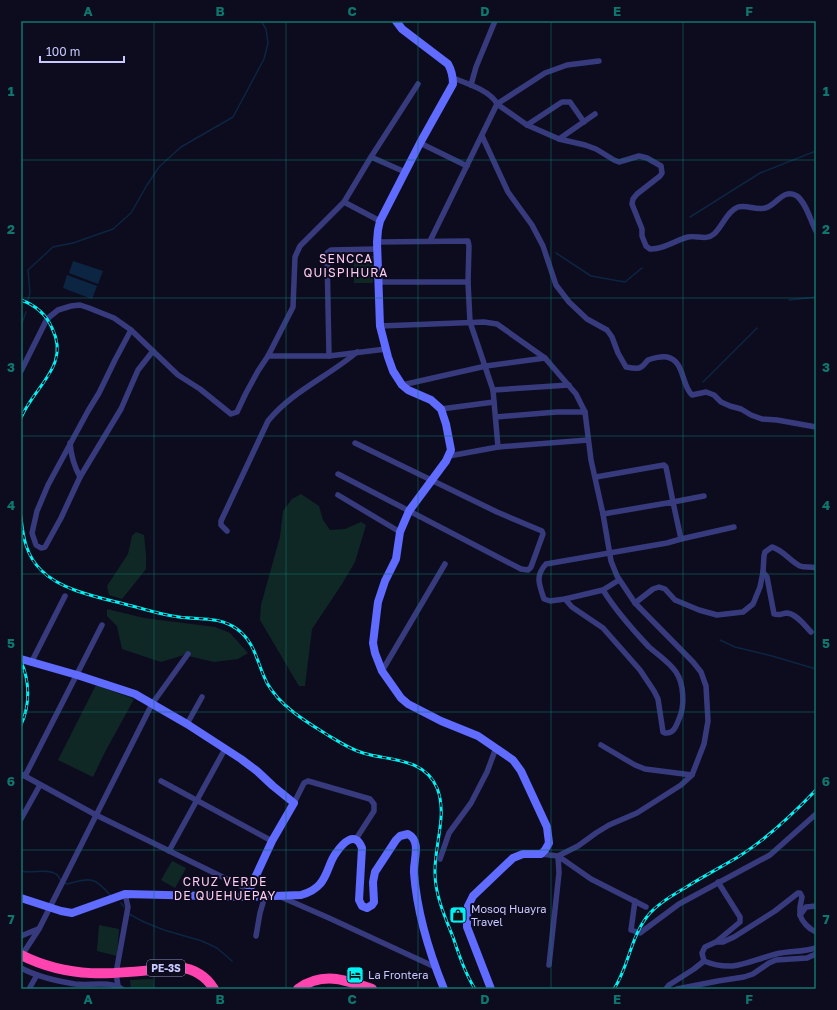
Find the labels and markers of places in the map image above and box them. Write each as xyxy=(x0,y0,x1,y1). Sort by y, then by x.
place label: Mosoq Huayra Travel xyxy=(471,902,547,928)
shop icon: Mosoq Huayra Travel xyxy=(448,905,468,925)
hotel icon: La Frontera xyxy=(345,965,365,985)
place label: La Frontera xyxy=(368,968,429,981)

